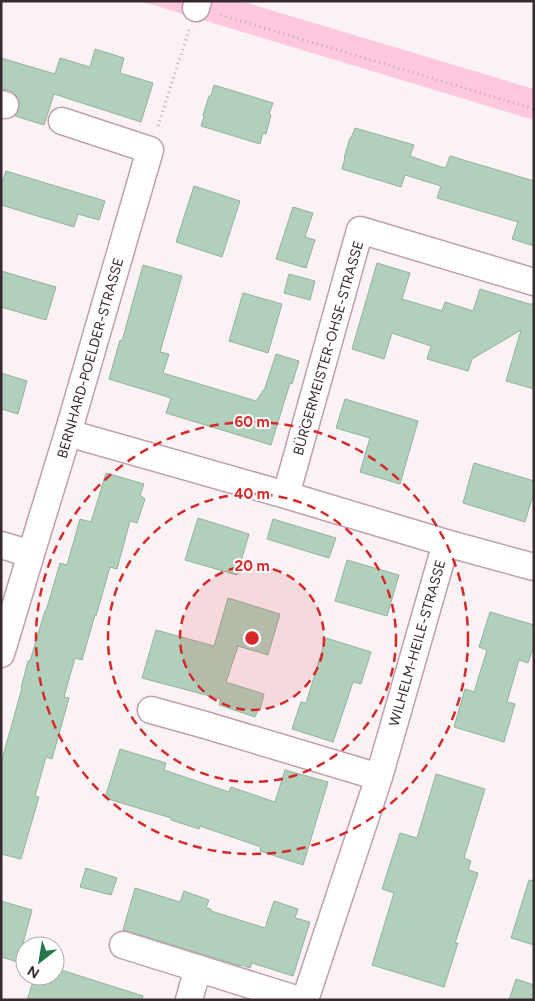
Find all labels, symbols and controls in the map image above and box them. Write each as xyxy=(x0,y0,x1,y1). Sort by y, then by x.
street label: BÜRGERMEISTER-OHSE-STRASSE xyxy=(290,239,367,457)
street label: BERNHARD-POELDER-STRASSE xyxy=(54,256,127,460)
text: 60 m xyxy=(234,413,270,431)
text: 40 m xyxy=(234,485,270,503)
text: 20 m xyxy=(234,557,270,575)
street label: WILHELM-HEILE-STRASSE xyxy=(386,558,449,728)
centre of rings xyxy=(243,629,261,647)
north arrow xyxy=(15,936,65,986)
text: N xyxy=(25,962,43,982)

